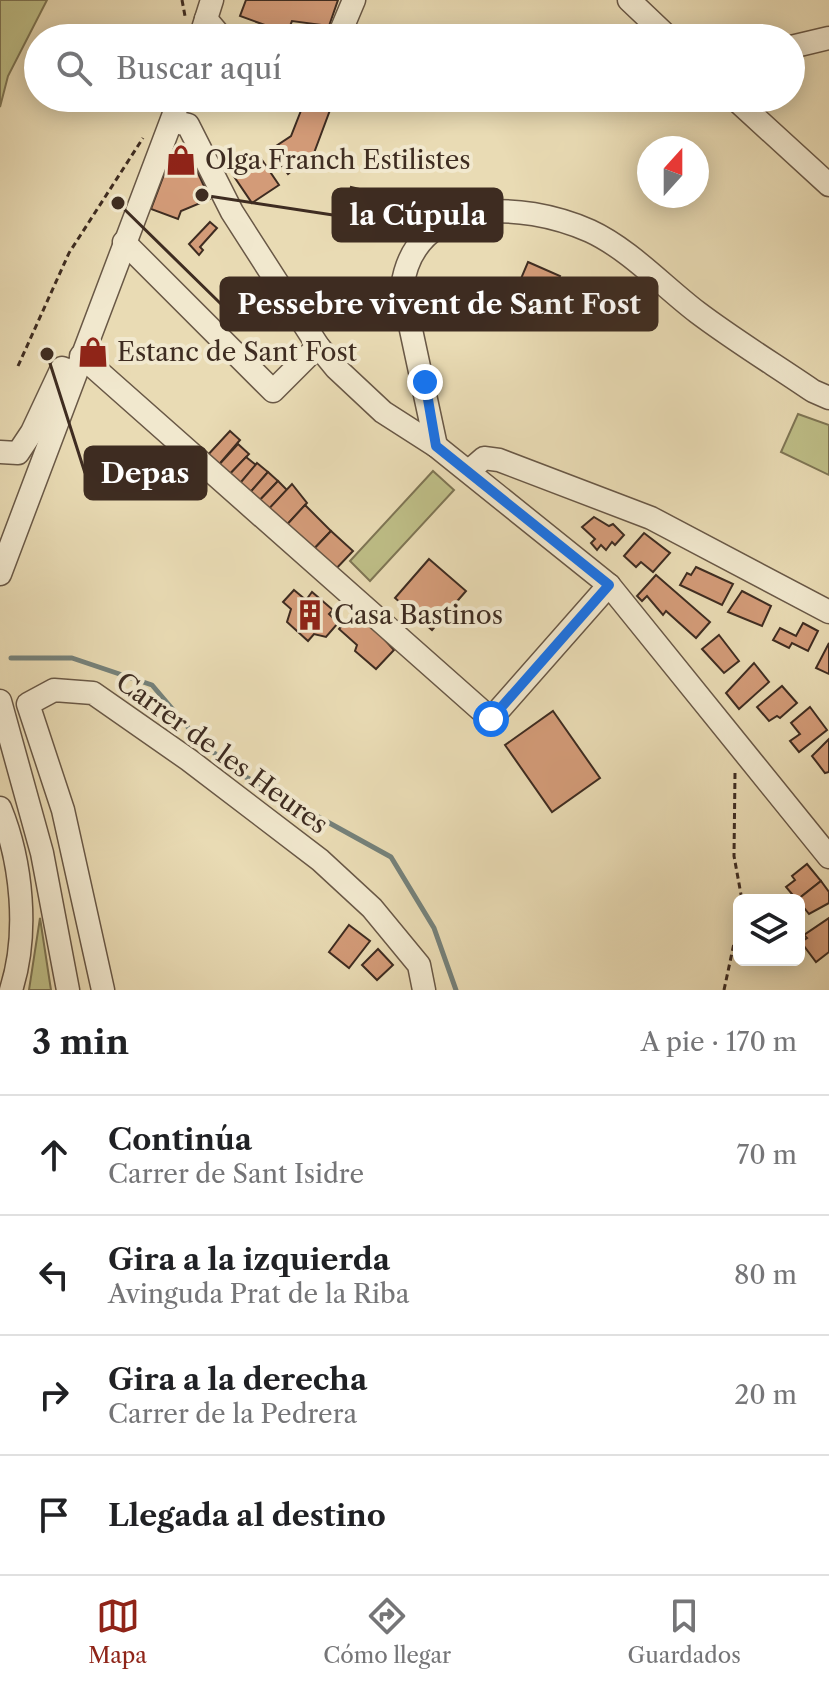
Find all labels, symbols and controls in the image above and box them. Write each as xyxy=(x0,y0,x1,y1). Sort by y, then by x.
search box xyxy=(24,24,805,112)
icon: search xyxy=(52,46,96,90)
text: Buscar aquí xyxy=(116,50,282,87)
north arrow xyxy=(637,136,709,208)
shop icon: Olga Franch Estilistes xyxy=(164,143,198,177)
place label: Olga Franch Estilistes xyxy=(205,144,471,176)
callout: la Cúpula xyxy=(333,189,502,241)
text: la Cúpula xyxy=(349,198,487,232)
callout: Pessebre vivent de Sant Fost xyxy=(221,278,657,330)
text: Pessebre vivent de Sant Fost xyxy=(237,287,641,321)
shop icon: Estanc de Sant Fost xyxy=(76,335,110,369)
place label: Estanc de Sant Fost xyxy=(117,336,358,368)
route end xyxy=(407,364,443,400)
callout: Depas xyxy=(85,447,206,499)
text: Depas xyxy=(100,456,190,490)
building icon: Casa Bastinos xyxy=(293,598,327,632)
place label: Casa Bastinos xyxy=(334,599,503,631)
street label: Carrer de les Heures xyxy=(110,665,334,841)
route start xyxy=(473,701,509,737)
map controls xyxy=(733,894,805,966)
button: layers xyxy=(733,894,805,966)
text: 3 min xyxy=(32,1021,129,1063)
text: A pie · 170 m xyxy=(641,1026,797,1058)
text: Continúa xyxy=(108,1121,252,1158)
icon: ahead xyxy=(32,1133,76,1177)
text: 70 m xyxy=(737,1139,797,1171)
text: Carrer de Sant Isidre xyxy=(108,1158,364,1190)
text: Gira a la izquierda xyxy=(108,1241,390,1278)
icon: left xyxy=(32,1253,76,1297)
text: 80 m xyxy=(734,1259,797,1291)
text: Avinguda Prat de la Riba xyxy=(108,1278,409,1310)
text: Gira a la derecha xyxy=(108,1361,367,1398)
icon: right xyxy=(32,1373,76,1417)
text: 20 m xyxy=(734,1379,797,1411)
text: Carrer de la Pedrera xyxy=(108,1398,357,1430)
icon: arrive xyxy=(32,1493,76,1537)
text: Llegada al destino xyxy=(108,1497,386,1534)
tab: Mapa xyxy=(88,1594,147,1669)
tab: Cómo llegar xyxy=(323,1594,451,1669)
tab: Guardados xyxy=(628,1594,741,1669)

